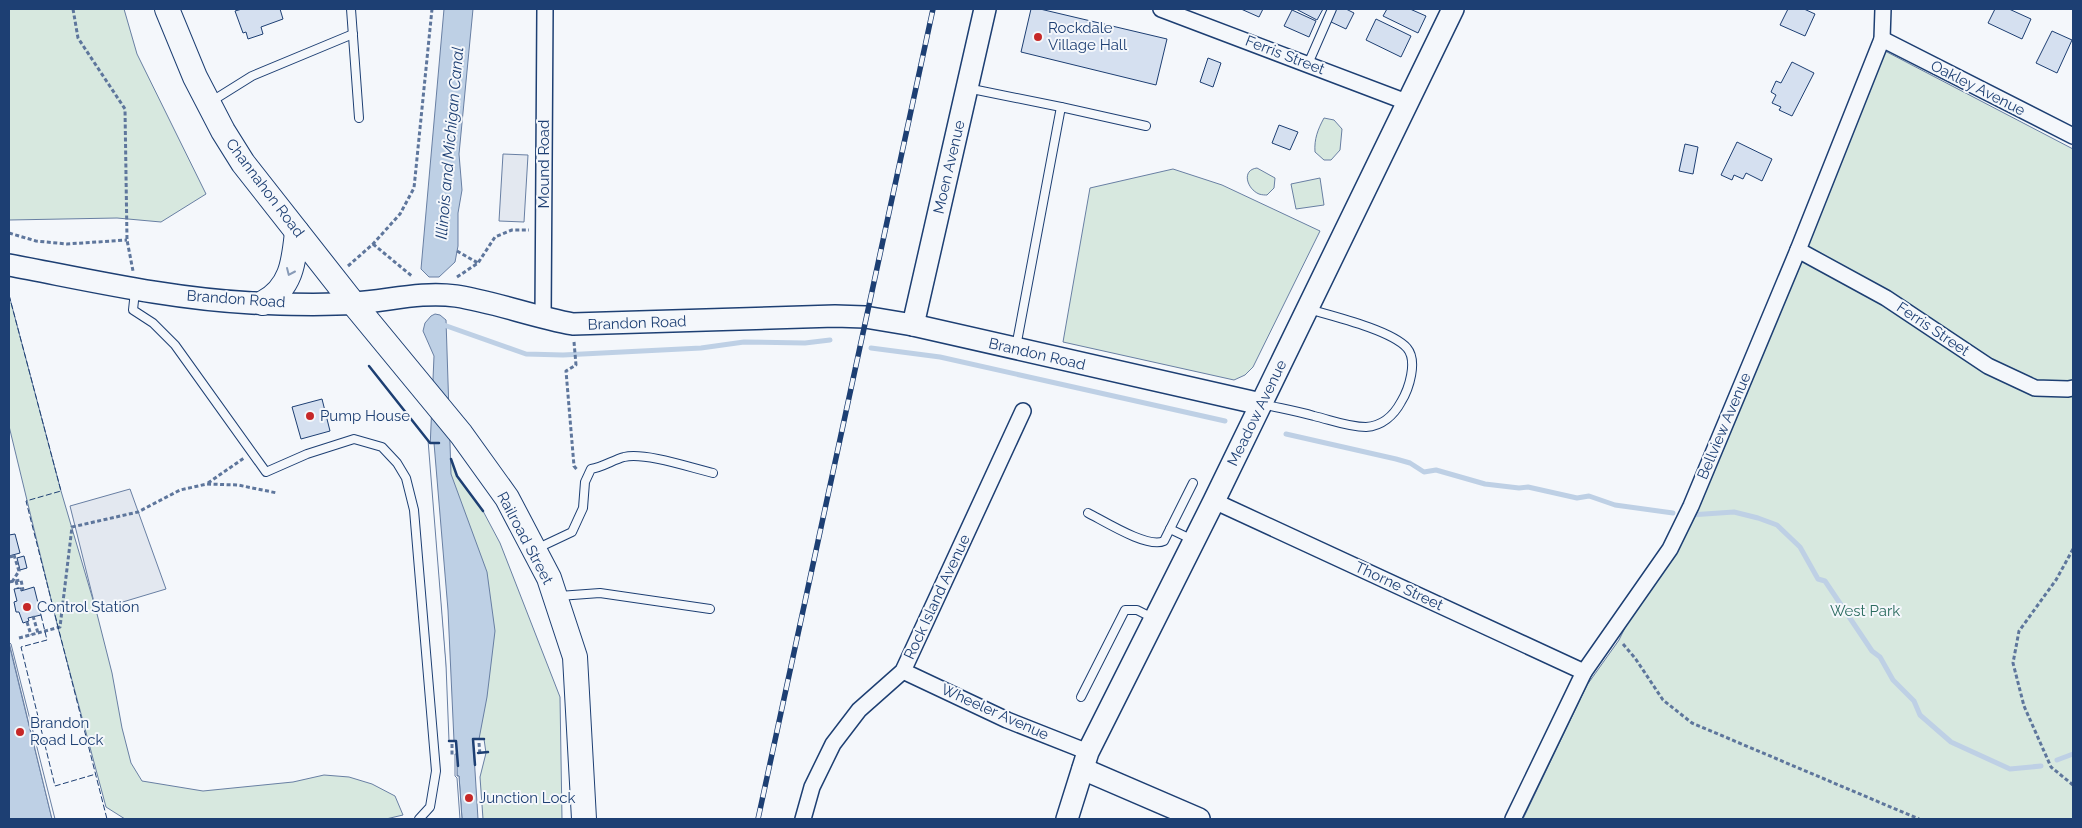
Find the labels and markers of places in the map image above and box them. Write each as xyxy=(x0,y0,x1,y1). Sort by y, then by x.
place label: Rockdale Village Hall xyxy=(1048,19,1128,54)
marker: Rockdale Village Hall xyxy=(1032,31,1044,43)
place label: Pump House xyxy=(320,407,410,425)
marker: Pump House xyxy=(304,410,316,422)
place label: Control Station xyxy=(37,598,139,616)
marker: Control Station xyxy=(21,601,33,613)
place label: Brandon Road Lock xyxy=(30,714,104,749)
marker: Brandon Road Lock xyxy=(14,726,26,738)
place label: Junction Lock xyxy=(479,789,576,807)
marker: Junction Lock xyxy=(463,792,475,804)

